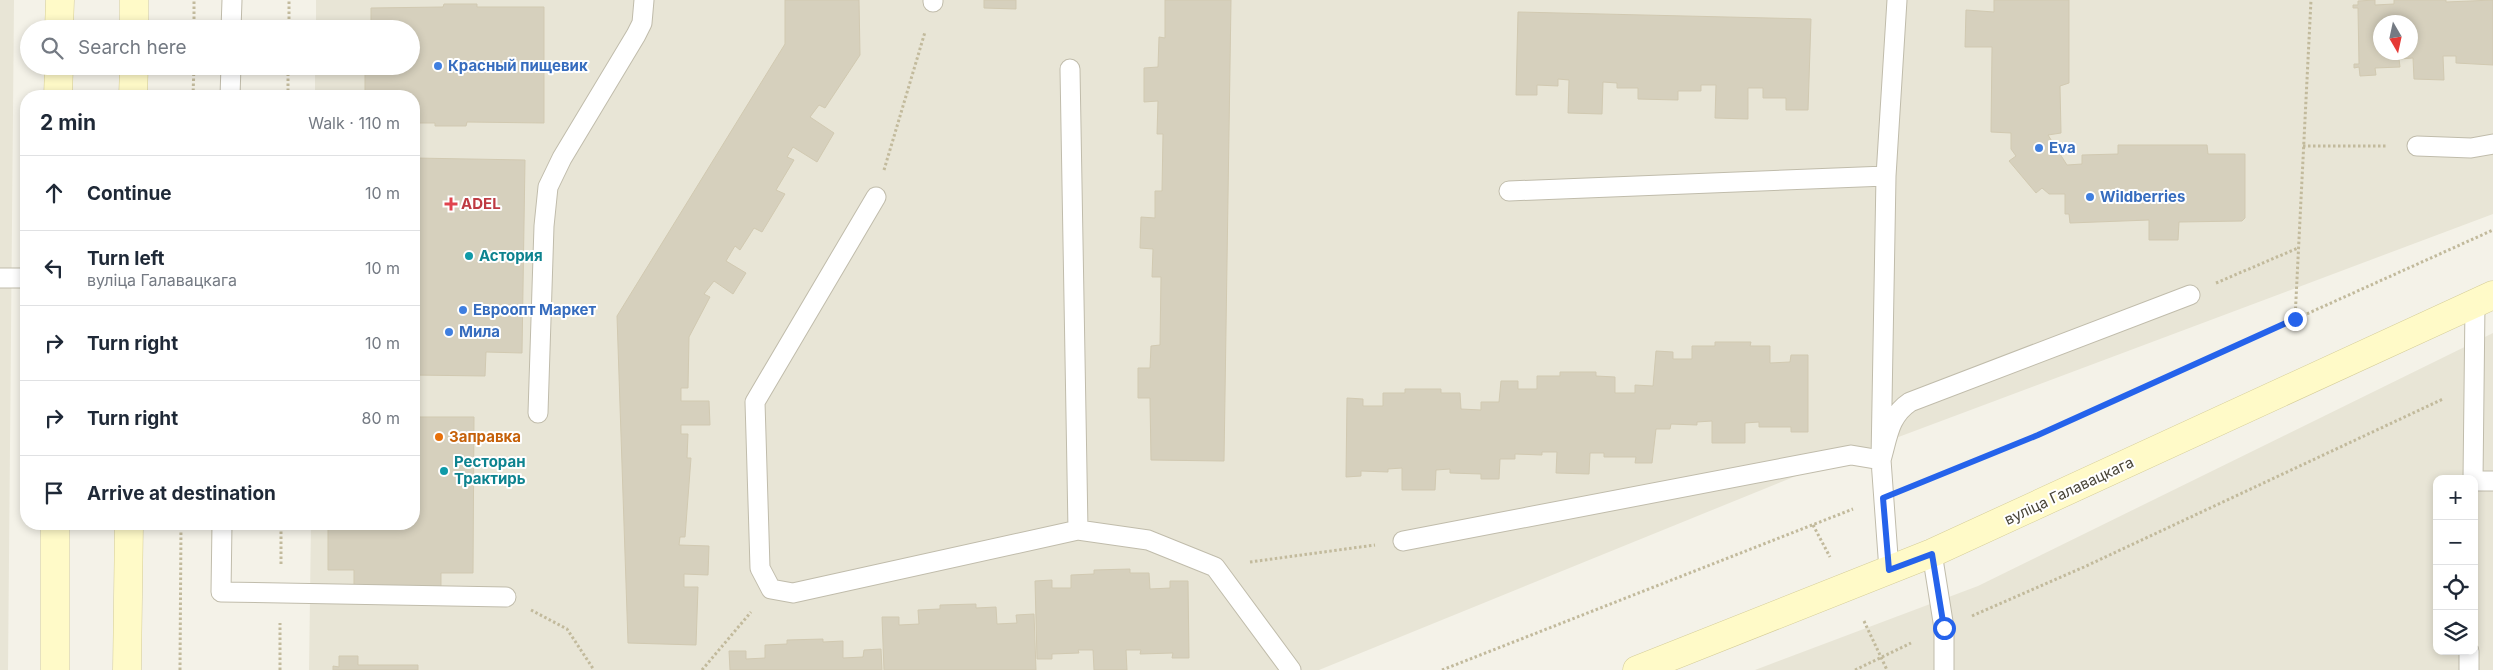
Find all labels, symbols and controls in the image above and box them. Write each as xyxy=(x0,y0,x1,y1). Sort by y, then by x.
north arrow xyxy=(2373,15,2418,60)
search box xyxy=(20,20,420,75)
icon: search xyxy=(38,34,66,62)
text: Search here xyxy=(78,36,187,59)
place label: Красный пищевик xyxy=(448,56,588,75)
marker: Красный пищевик xyxy=(432,60,444,72)
text: 2 min xyxy=(40,110,96,135)
text: Walk · 110 m xyxy=(308,113,400,133)
place label: Eva xyxy=(2049,138,2076,157)
marker: Eva xyxy=(2033,142,2045,154)
icon: ahead xyxy=(40,179,68,207)
text: Continue xyxy=(87,182,172,205)
text: 10 m xyxy=(365,183,400,203)
place label: Wildberries xyxy=(2100,187,2185,206)
marker: Wildberries xyxy=(2084,191,2096,203)
place label: ADEL xyxy=(461,194,501,213)
marker: ADEL xyxy=(445,198,457,210)
place label: Астория xyxy=(479,246,543,265)
text: Turn left xyxy=(87,247,165,270)
marker: Астория xyxy=(463,250,475,262)
icon: left xyxy=(40,254,68,282)
text: 10 m xyxy=(365,258,400,278)
text: вуліца Галавацкага xyxy=(87,270,237,290)
place label: Евроопт Маркет xyxy=(473,300,597,319)
marker: Евроопт Маркет xyxy=(457,304,469,316)
route end xyxy=(2284,308,2307,331)
place label: Мила xyxy=(459,322,500,341)
marker: Мила xyxy=(443,326,455,338)
icon: right xyxy=(40,329,68,357)
text: Turn right xyxy=(87,332,178,355)
text: 10 m xyxy=(365,333,400,353)
icon: right xyxy=(40,404,68,432)
text: Turn right xyxy=(87,407,178,430)
text: 80 m xyxy=(361,408,400,428)
place label: Заправка xyxy=(449,427,521,446)
marker: Заправка xyxy=(433,431,445,443)
place label: Ресторан Трактирь xyxy=(454,452,526,488)
street label: вуліца Галавацкага xyxy=(2001,452,2136,529)
marker: Ресторан Трактирь xyxy=(438,465,450,477)
map controls xyxy=(2433,475,2478,655)
button: + xyxy=(2433,475,2478,520)
icon: arrive xyxy=(40,479,68,507)
text: Arrive at destination xyxy=(87,482,276,505)
button: − xyxy=(2433,520,2478,565)
button: locate xyxy=(2433,565,2478,610)
button: layers xyxy=(2433,610,2478,655)
route start xyxy=(1933,617,1956,640)

